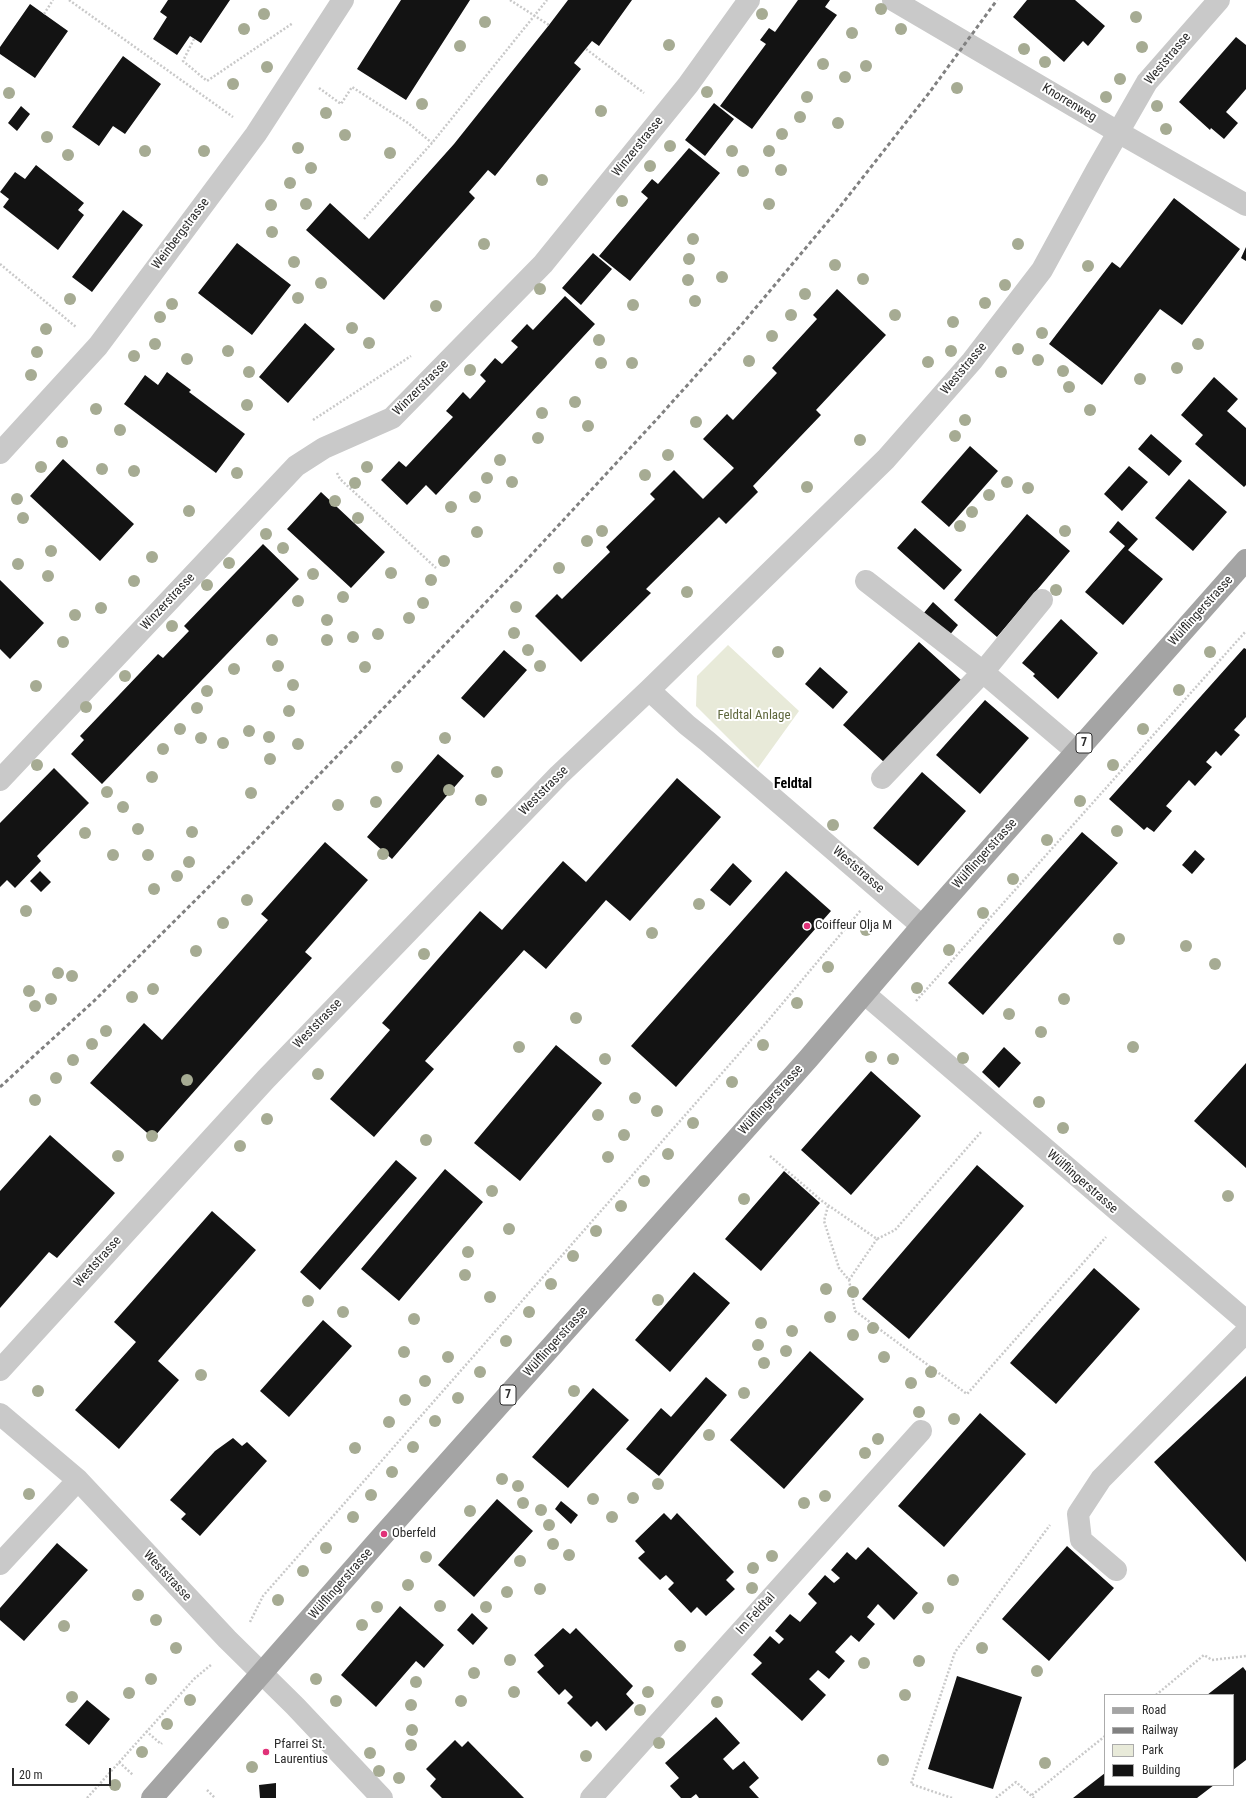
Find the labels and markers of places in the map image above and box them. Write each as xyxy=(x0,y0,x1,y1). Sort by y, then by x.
place label: Coiffeur Olja M xyxy=(815,918,892,934)
marker: Coiffeur Olja M xyxy=(802,921,812,931)
place label: Oberfeld xyxy=(392,1526,436,1542)
marker: Oberfeld xyxy=(379,1529,389,1539)
place label: Pfarrei St. Laurentius xyxy=(274,1737,328,1768)
marker: Pfarrei St. Laurentius xyxy=(261,1747,271,1757)

